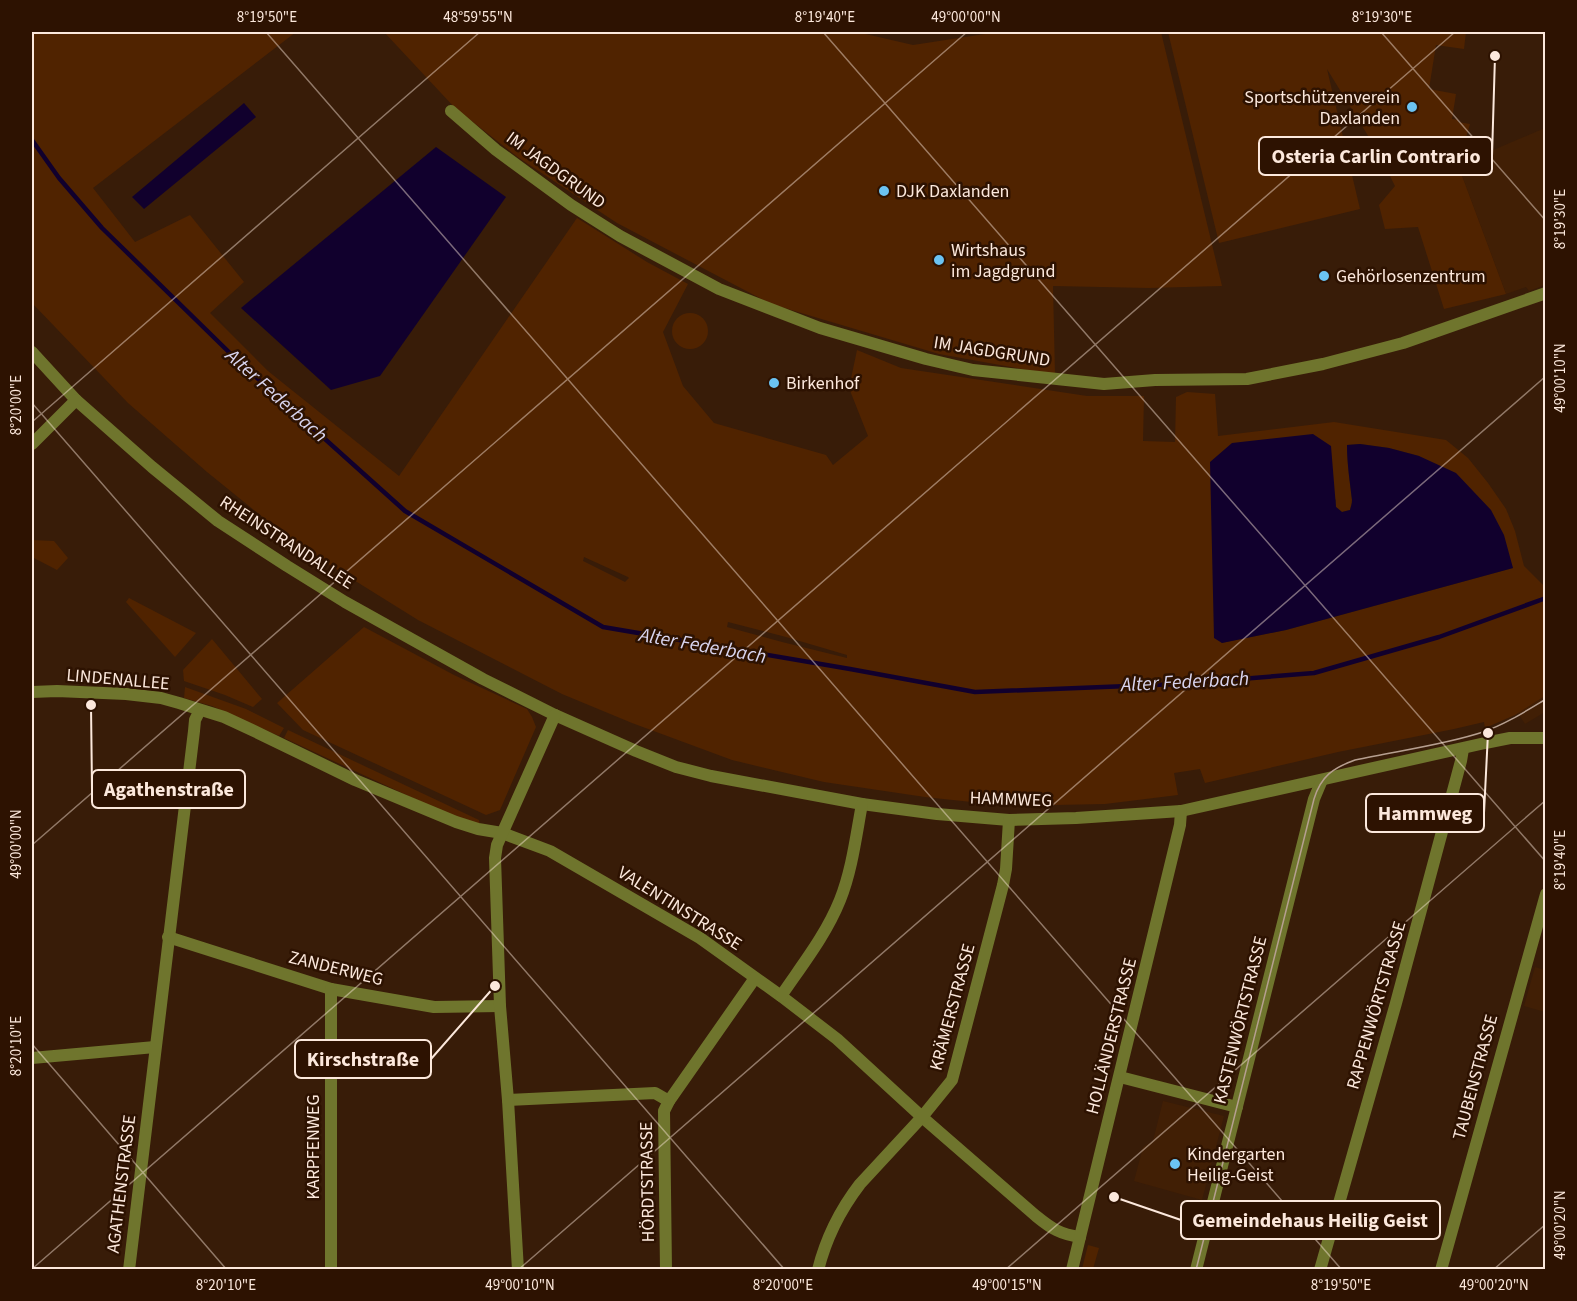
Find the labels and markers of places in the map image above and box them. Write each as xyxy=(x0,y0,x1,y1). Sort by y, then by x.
place label: Sportschützenverein Daxlanden xyxy=(1244,85,1400,131)
marker: Sportschützenverein Daxlanden xyxy=(1405,100,1419,114)
callout: Osteria Carlin Contrario xyxy=(1259,137,1492,175)
place label: DJK Daxlanden xyxy=(896,179,1009,204)
marker: DJK Daxlanden xyxy=(877,184,891,198)
place label: Wirtshaus im Jagdgrund xyxy=(951,238,1055,284)
marker: Wirtshaus im Jagdgrund xyxy=(932,253,946,267)
place label: Gehörlosenzentrum xyxy=(1336,264,1486,289)
marker: Gehörlosenzentrum xyxy=(1317,269,1331,283)
place label: Birkenhof xyxy=(786,371,860,396)
marker: Birkenhof xyxy=(767,376,781,390)
callout: Agathenstraße xyxy=(92,770,245,808)
callout: Hammweg xyxy=(1366,794,1484,832)
callout: Kirschstraße xyxy=(295,1040,431,1078)
place label: Kindergarten Heilig-Geist xyxy=(1187,1142,1285,1188)
marker: Kindergarten Heilig-Geist xyxy=(1168,1157,1182,1171)
callout: Gemeindehaus Heilig Geist xyxy=(1181,1201,1440,1239)

